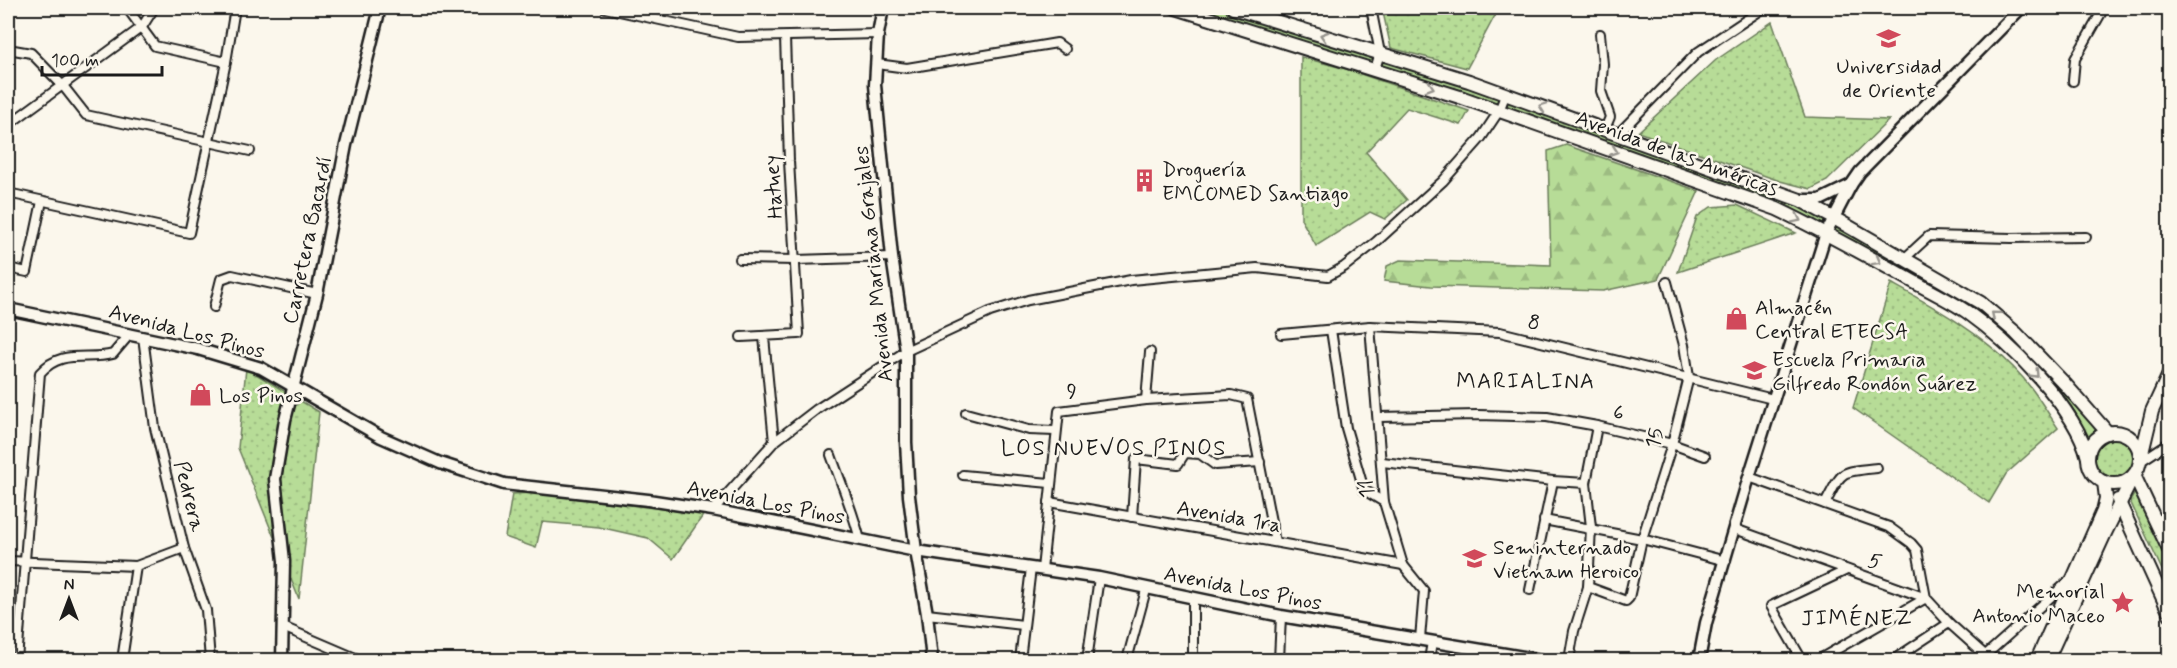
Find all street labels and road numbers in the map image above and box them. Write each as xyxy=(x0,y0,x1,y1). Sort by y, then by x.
street label: Avenida de las Américas xyxy=(1572,104,1782,204)
street label: Avenida Mariana Grajales xyxy=(848,144,900,384)
street label: Carretera Bacardí xyxy=(277,154,339,327)
street label: Hatuey xyxy=(758,154,790,220)
street label: Avenida Los Pinos xyxy=(106,298,268,366)
street label: 8 xyxy=(1525,308,1543,338)
street label: 9 xyxy=(1065,377,1079,407)
street label: 6 xyxy=(1610,398,1627,428)
street label: 15 xyxy=(1639,425,1671,452)
street label: Pedrera xyxy=(167,458,211,535)
street label: Avenida Los Pinos xyxy=(685,474,847,532)
street label: 11 xyxy=(1352,479,1382,499)
street label: Avenida 1ra xyxy=(1175,494,1283,540)
street label: 5 xyxy=(1864,547,1885,577)
street label: Avenida Los Pinos xyxy=(1162,560,1324,618)

